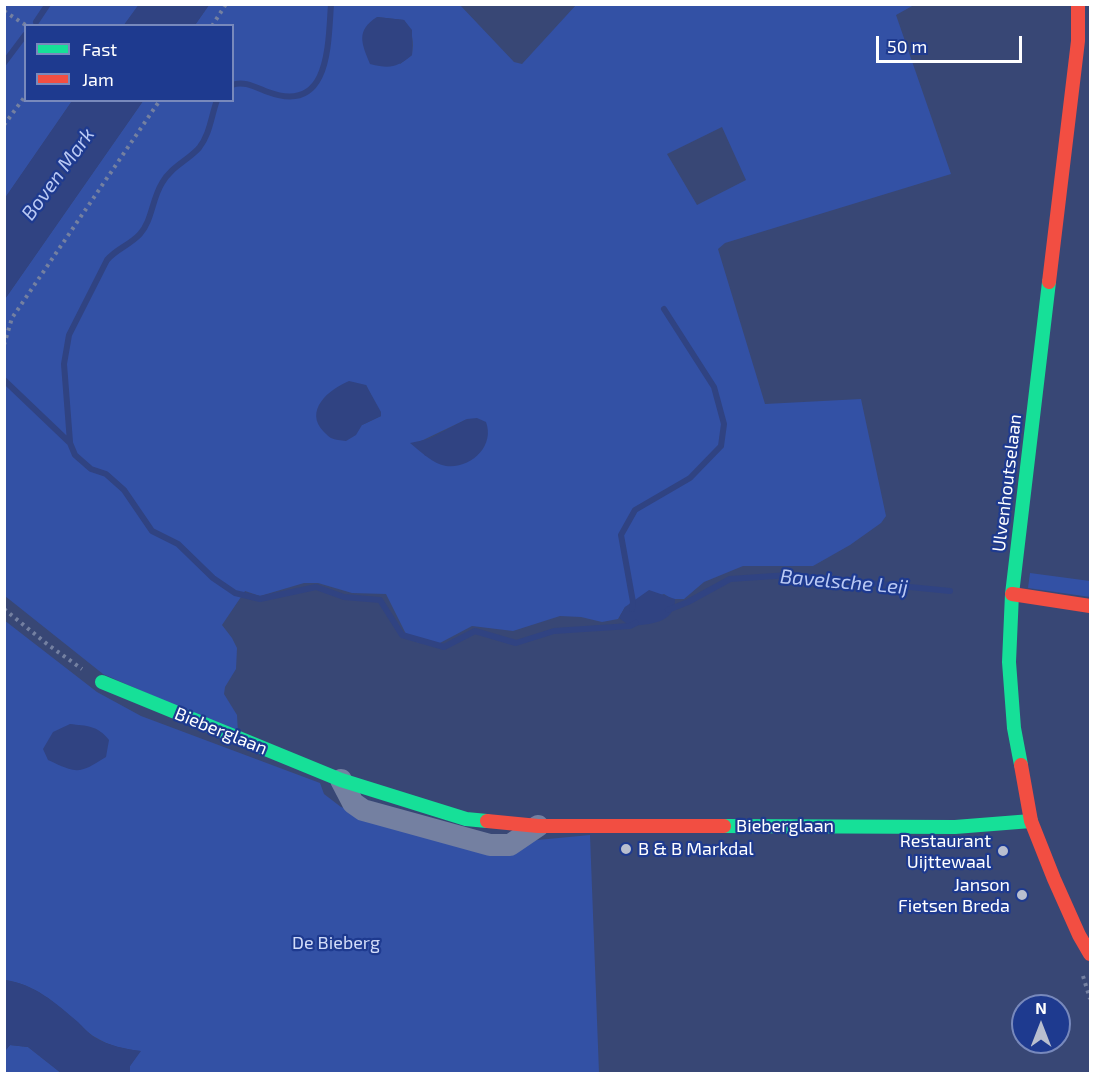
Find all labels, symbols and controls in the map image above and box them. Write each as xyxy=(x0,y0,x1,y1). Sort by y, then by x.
legend xyxy=(24,24,234,102)
scale bar xyxy=(879,24,1024,62)
text: 50 m xyxy=(887,35,927,57)
text: Fast xyxy=(82,38,117,60)
text: Jam xyxy=(82,68,114,90)
water label: Boven Mark xyxy=(16,123,100,225)
street label: Ulvenhoutselaan xyxy=(988,413,1026,553)
water label: Bavelsche Leij xyxy=(779,564,909,600)
street label: Bieberglaan xyxy=(172,703,270,759)
street label: Bieberglaan xyxy=(736,815,834,837)
place label: Restaurant Uijttewaal xyxy=(900,830,991,872)
place label: B & B Markdal xyxy=(638,838,754,860)
marker: B & B Markdal xyxy=(619,842,633,856)
marker: Restaurant Uijttewaal xyxy=(996,844,1010,858)
place label: Janson Fietsen Breda xyxy=(898,874,1010,916)
marker: Janson Fietsen Breda xyxy=(1015,888,1029,902)
park label: De Bieberg xyxy=(292,932,380,954)
north arrow xyxy=(1011,994,1071,1054)
text: N xyxy=(1035,998,1047,1017)

